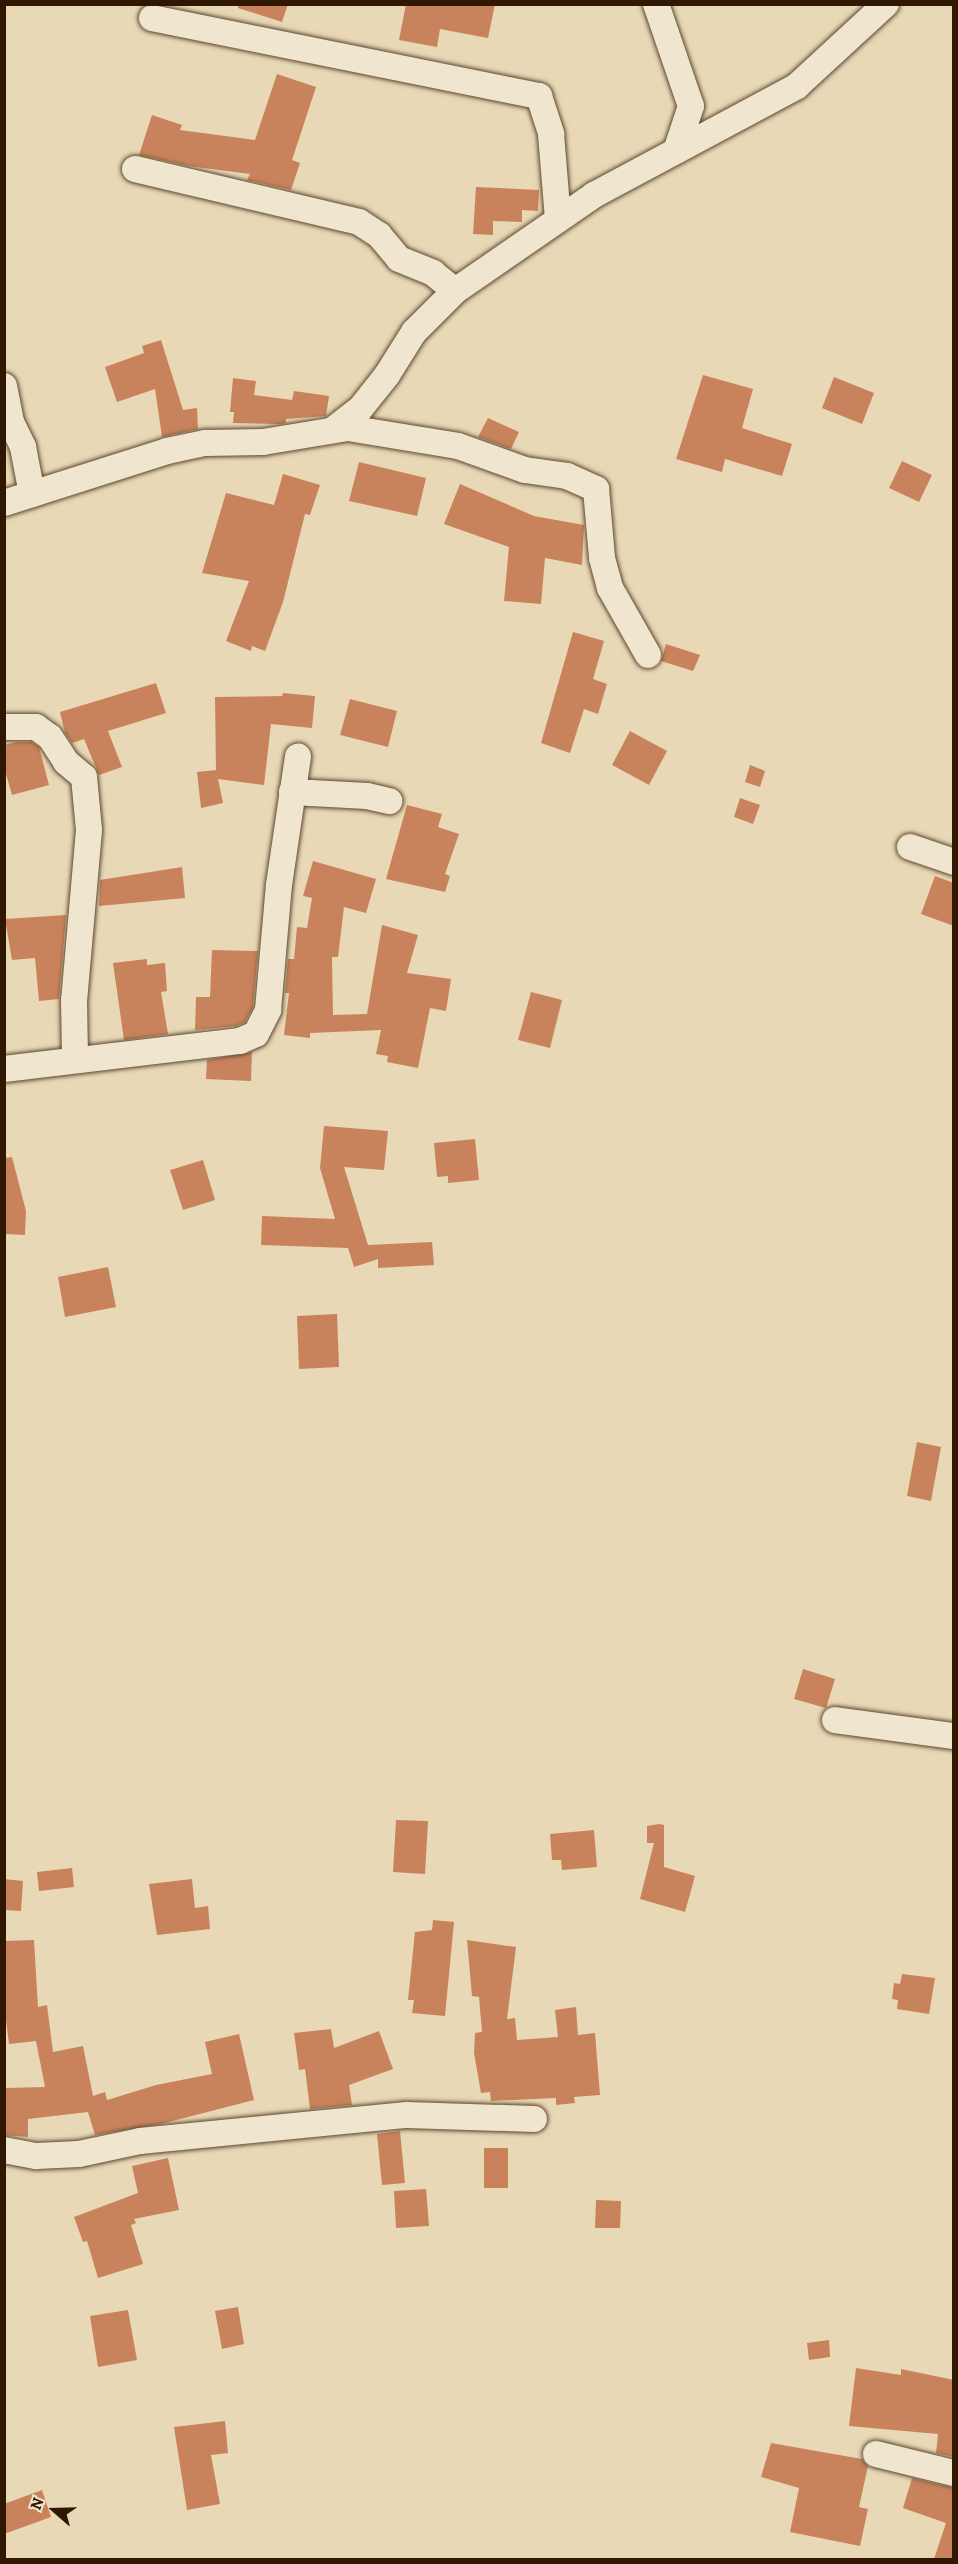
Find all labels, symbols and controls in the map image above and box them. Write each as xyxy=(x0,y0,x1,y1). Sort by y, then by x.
north arrow xyxy=(24,2480,84,2540)
text: N xyxy=(25,2495,49,2513)

